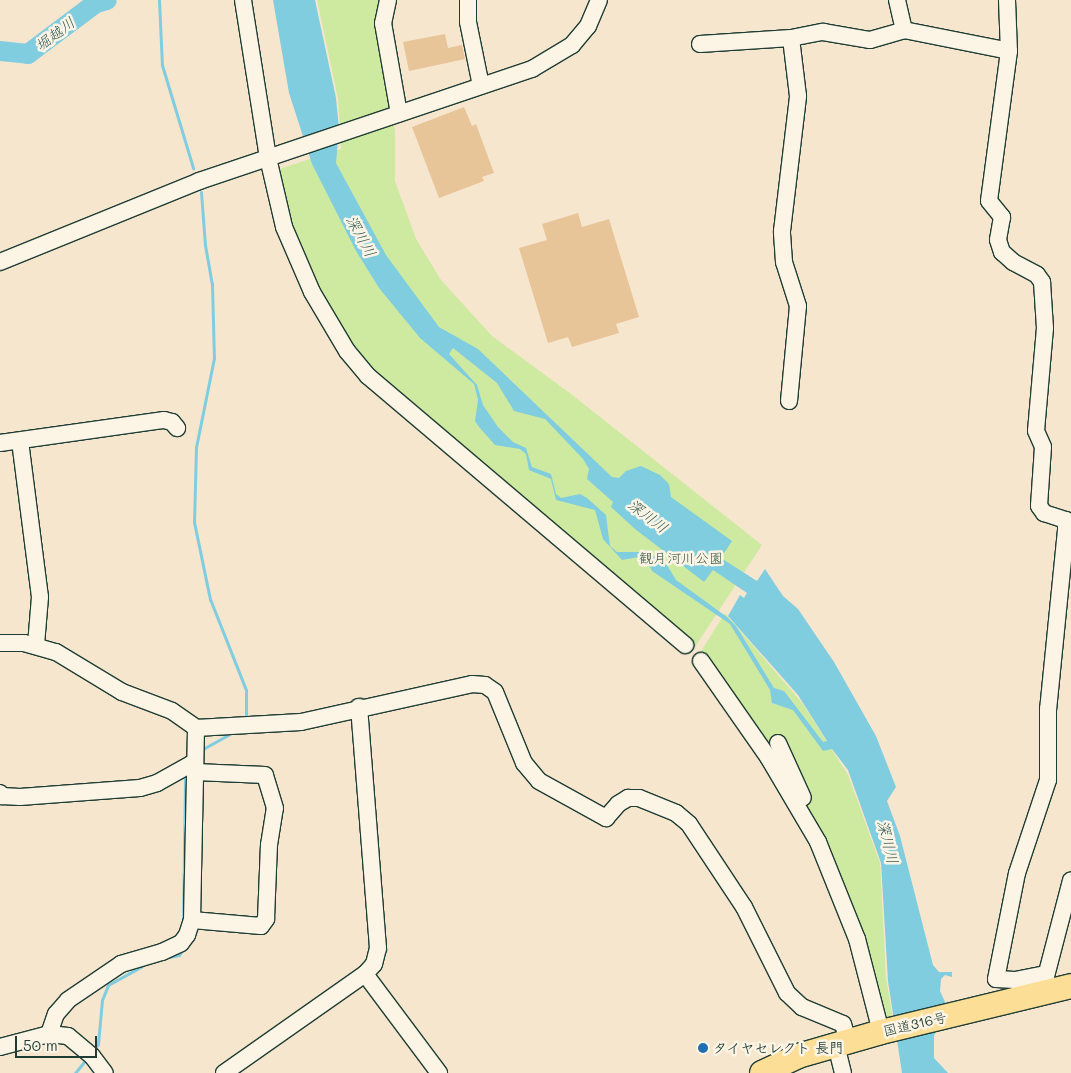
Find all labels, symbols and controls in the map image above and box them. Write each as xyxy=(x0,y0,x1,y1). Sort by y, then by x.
water label: 堀越川 xyxy=(32,13,78,55)
water label: 深川川 xyxy=(342,212,380,260)
water label: 深川川 xyxy=(625,495,671,537)
park label: 観月河川公園 xyxy=(639,550,723,566)
water label: 深川川 xyxy=(874,818,902,866)
street label: 国道316号 xyxy=(881,1009,949,1039)
scale bar xyxy=(18,1026,100,1058)
text: 50 m xyxy=(23,1035,58,1055)
place label: タイヤセレクト 長門 xyxy=(713,1040,844,1056)
marker: タイヤセレクト 長門 xyxy=(697,1042,709,1054)

